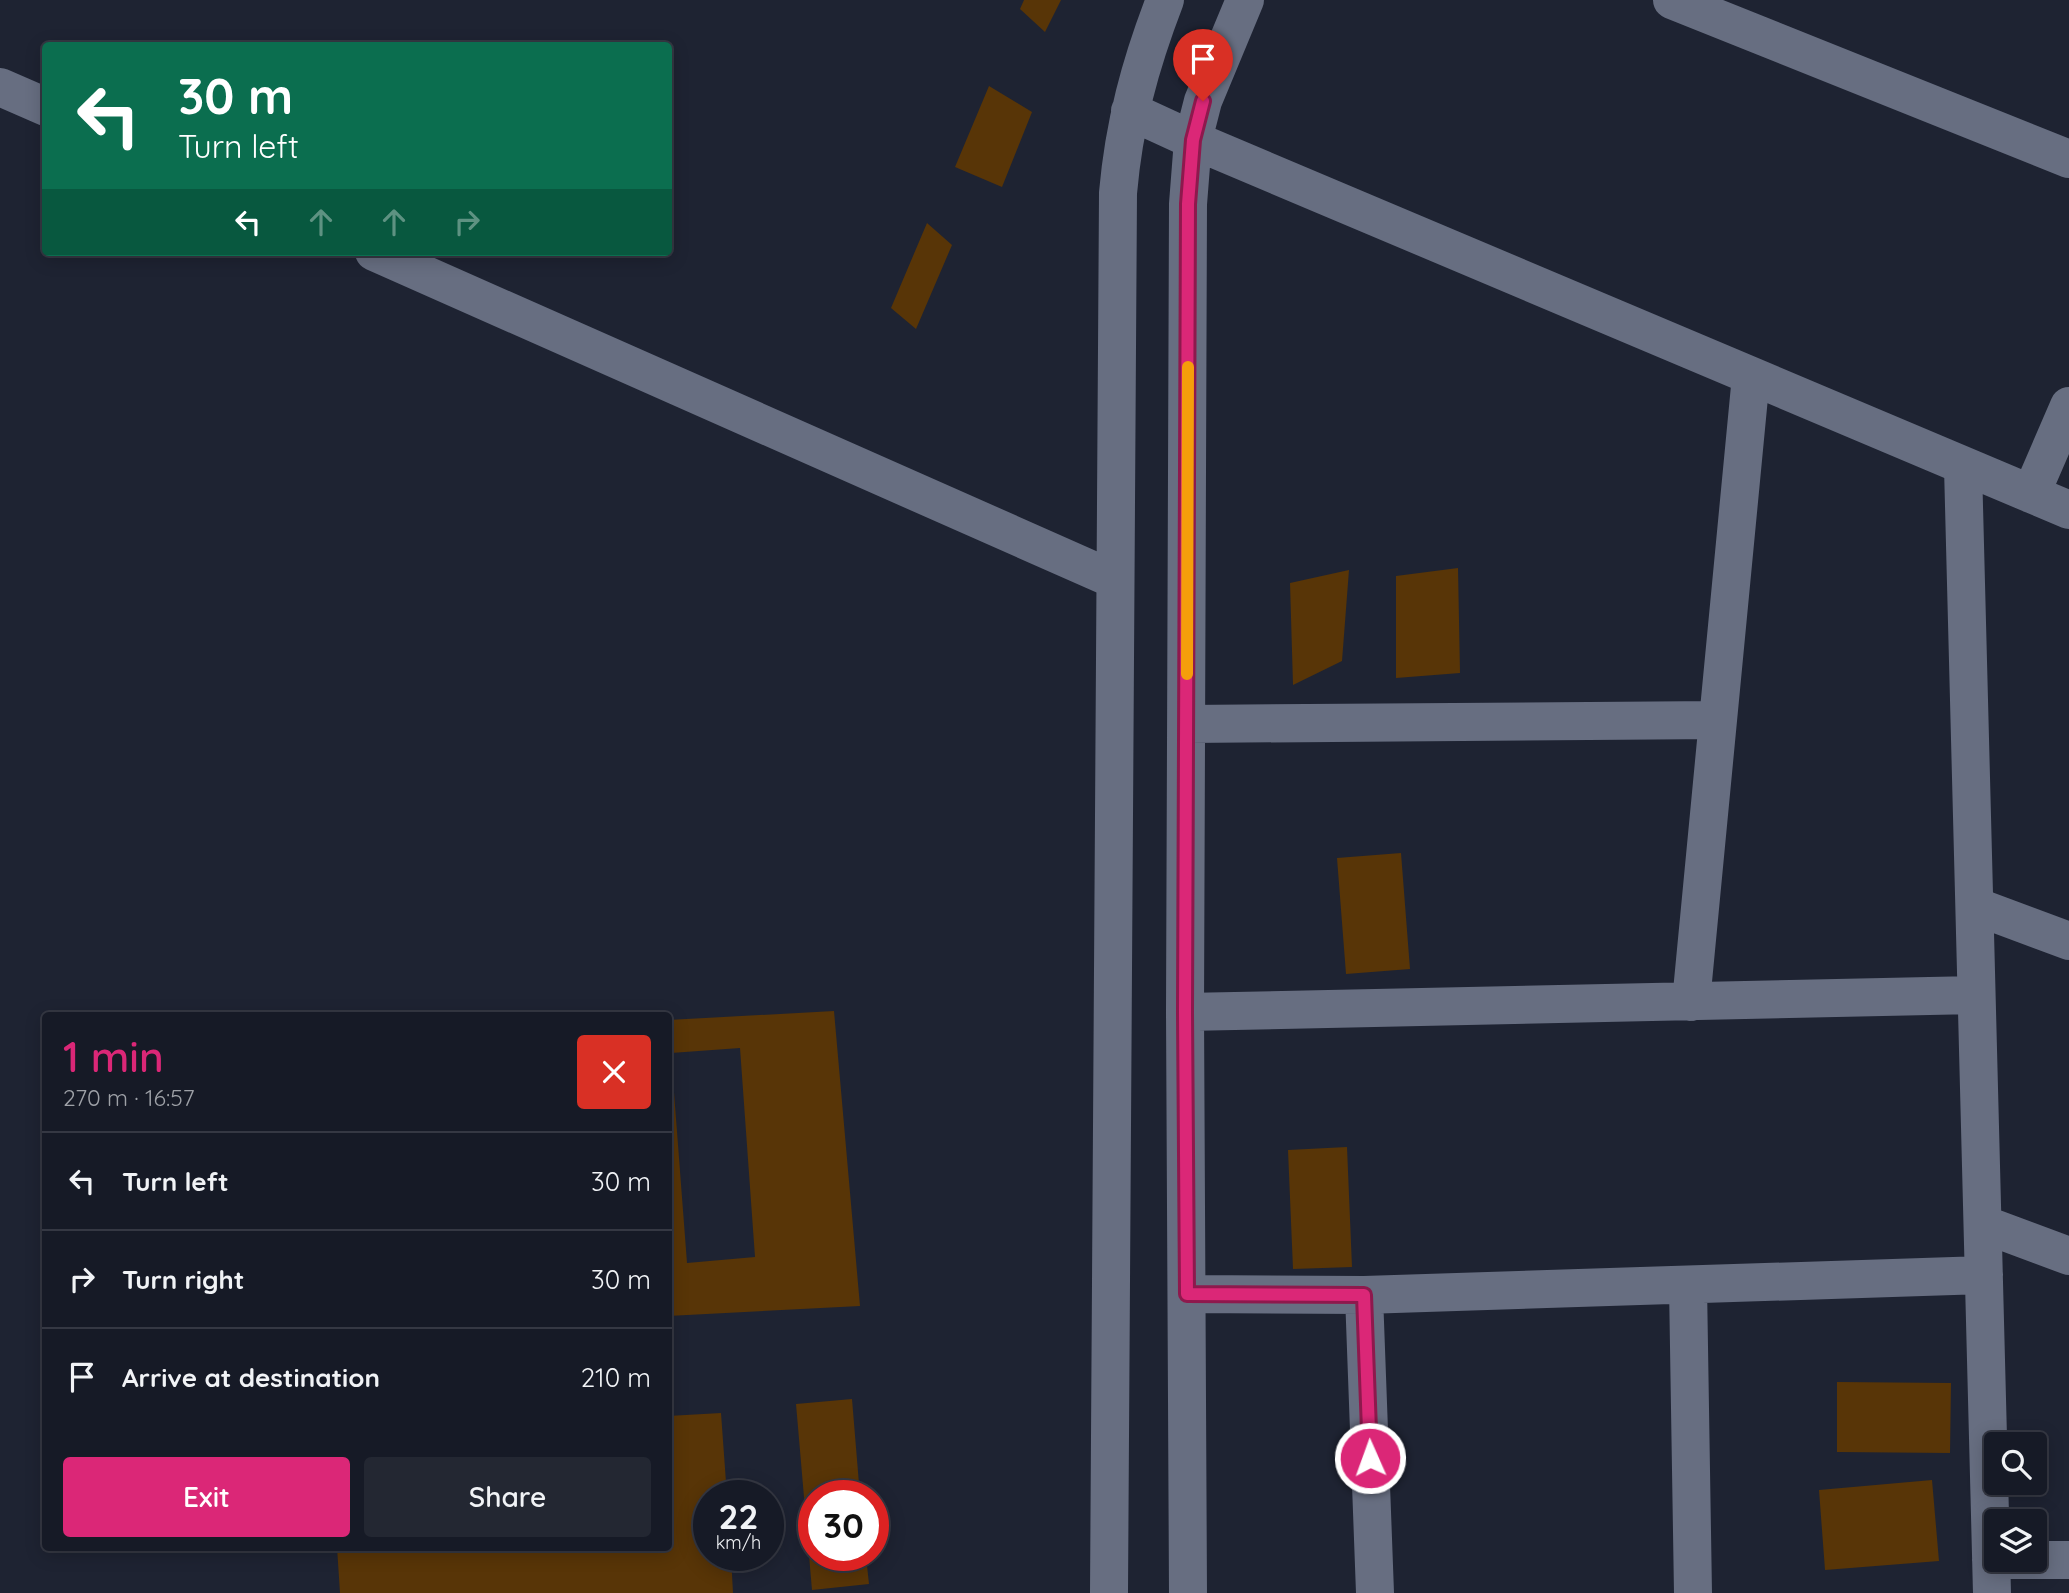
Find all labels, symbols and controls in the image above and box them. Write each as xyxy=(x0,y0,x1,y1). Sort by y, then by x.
pin xyxy=(1173,29,1233,101)
icon: arrive xyxy=(1184,40,1222,78)
text: 30 m xyxy=(178,65,293,126)
icon: left xyxy=(63,70,154,161)
text: Turn left xyxy=(178,126,299,166)
icon: left xyxy=(229,203,267,241)
icon: ahead xyxy=(302,203,340,241)
icon: ahead xyxy=(375,203,413,241)
icon: right xyxy=(448,203,486,241)
text: 1 min xyxy=(63,1030,164,1083)
button: close xyxy=(577,1035,651,1109)
text: 270 m · 16:57 xyxy=(63,1083,195,1112)
icon: left xyxy=(63,1162,101,1200)
text: Turn left xyxy=(122,1165,229,1198)
text: 30 m xyxy=(591,1165,651,1198)
icon: right xyxy=(63,1260,101,1298)
text: Turn right xyxy=(122,1263,244,1296)
text: 30 m xyxy=(591,1263,651,1296)
icon: arrive xyxy=(63,1358,101,1396)
text: Arrive at destination xyxy=(122,1361,380,1394)
text: 210 m xyxy=(581,1361,651,1394)
position arrow xyxy=(1333,1421,1407,1495)
map controls xyxy=(1984,1432,2047,1572)
button: search xyxy=(1984,1432,2047,1495)
button: Exit xyxy=(63,1457,350,1537)
button: Share xyxy=(364,1457,651,1537)
speed limit sign: 30 xyxy=(798,1480,889,1571)
text: 22 xyxy=(719,1494,758,1538)
button: layers xyxy=(1984,1509,2047,1572)
text: km/h xyxy=(716,1531,761,1554)

